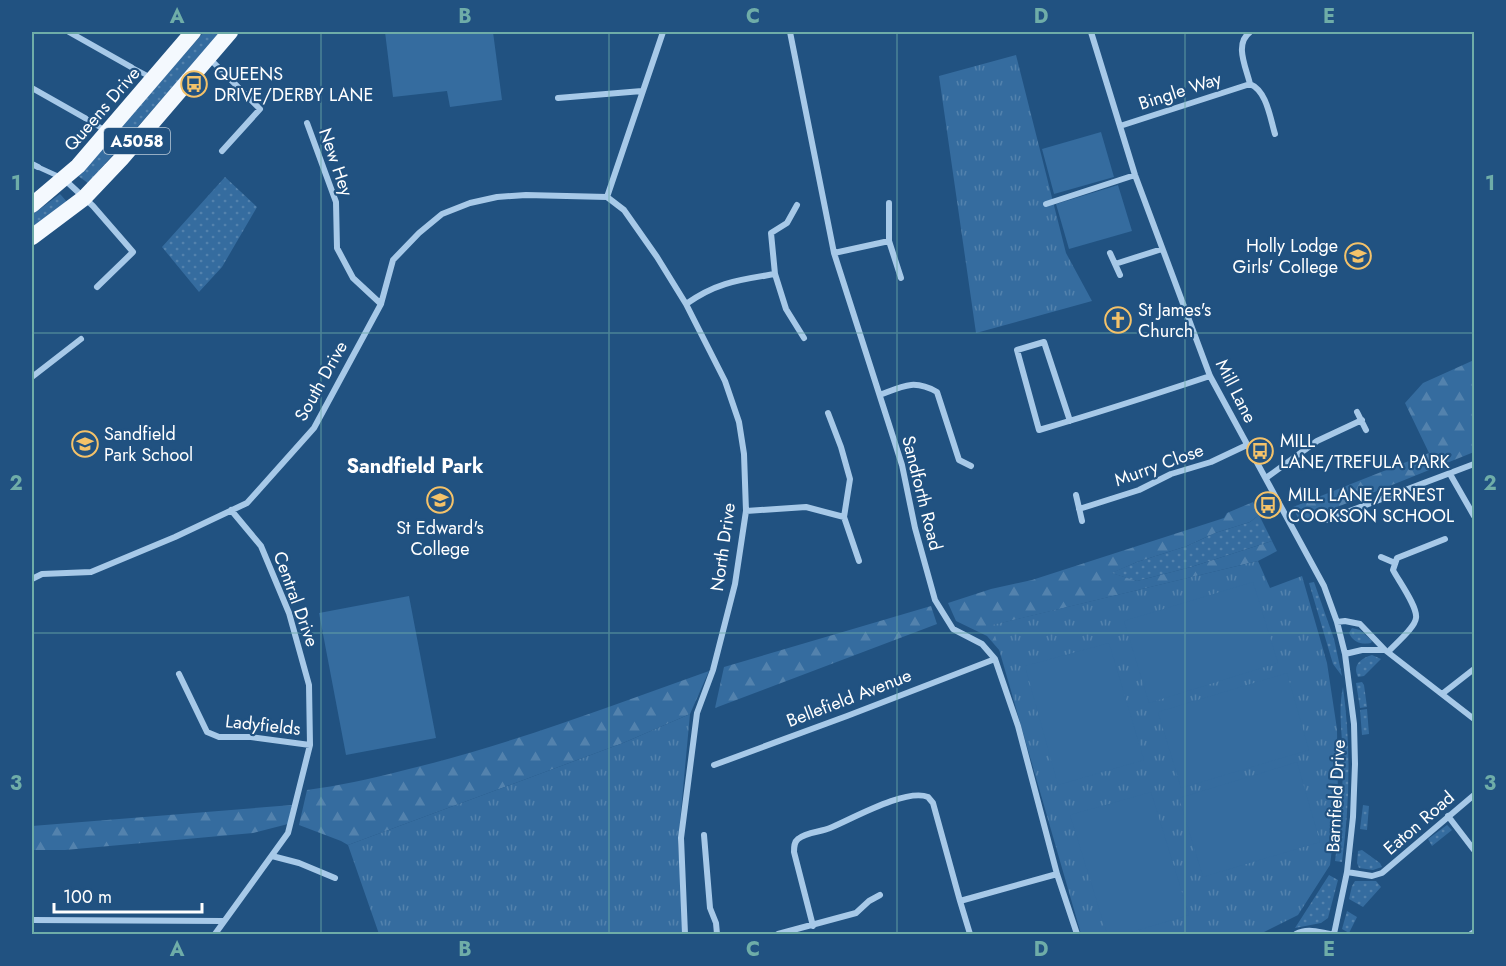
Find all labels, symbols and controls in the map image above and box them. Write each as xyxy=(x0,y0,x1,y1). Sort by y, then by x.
text: A xyxy=(169,2,185,31)
text: B xyxy=(458,2,472,31)
text: C xyxy=(746,2,760,31)
text: D xyxy=(1034,2,1048,31)
text: E xyxy=(1323,2,1335,31)
street label: Queens Drive xyxy=(58,61,146,157)
place label: QUEENS DRIVE/DERBY LANE xyxy=(214,61,373,108)
street label: Bingle Way xyxy=(1135,65,1225,117)
bus stop icon: QUEENS DRIVE/DERBY LANE xyxy=(179,69,209,99)
street label: New Hey xyxy=(312,124,360,200)
road number: A5058 xyxy=(104,128,170,154)
text: 1 xyxy=(11,169,21,198)
text: 1 xyxy=(1485,169,1495,198)
place label: Holly Lodge Girls' College xyxy=(1233,233,1338,280)
school or university icon: Holly Lodge Girls' College xyxy=(1343,241,1373,271)
place label: St James's Church xyxy=(1138,297,1211,344)
church icon: St James's Church xyxy=(1103,305,1133,335)
street label: South Drive xyxy=(288,336,354,426)
street label: Mill Lane xyxy=(1209,355,1263,427)
place label: Sandfield Park School xyxy=(104,421,193,468)
place label: MILL LANE/TREFULA PARK xyxy=(1280,428,1450,475)
school or university icon: Sandfield Park School xyxy=(70,429,100,459)
street label: Sandforth Road xyxy=(895,433,949,553)
bus stop icon: MILL LANE/TREFULA PARK xyxy=(1245,436,1275,466)
street label: Murry Close xyxy=(1111,437,1207,493)
district label: Sandfield Park xyxy=(346,452,484,481)
text: 2 xyxy=(9,469,23,498)
text: 2 xyxy=(1483,469,1497,498)
place label: MILL LANE/ERNEST COOKSON SCHOOL xyxy=(1288,482,1454,529)
school or university icon: St Edward's College xyxy=(425,485,455,515)
bus stop icon: MILL LANE/ERNEST COOKSON SCHOOL xyxy=(1253,490,1283,520)
street label: North Drive xyxy=(704,501,742,593)
place label: St Edward's College xyxy=(396,515,484,562)
street label: Central Drive xyxy=(267,548,325,650)
street label: Bellefield Avenue xyxy=(783,662,915,734)
street label: Ladyfields xyxy=(224,708,302,742)
street label: Barnfield Drive xyxy=(1320,739,1352,853)
text: 3 xyxy=(10,769,22,798)
text: 3 xyxy=(1484,769,1496,798)
street label: Eaton Road xyxy=(1378,785,1460,861)
scale bar xyxy=(54,876,202,914)
text: 100 m xyxy=(63,884,112,910)
text: A xyxy=(169,935,185,964)
text: B xyxy=(458,935,472,964)
text: C xyxy=(746,935,760,964)
text: D xyxy=(1034,935,1048,964)
text: E xyxy=(1323,935,1335,964)

